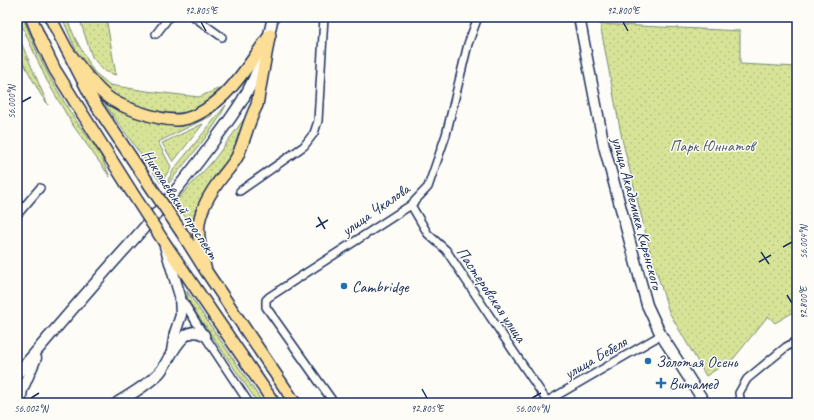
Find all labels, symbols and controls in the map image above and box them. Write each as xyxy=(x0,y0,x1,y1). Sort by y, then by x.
text: 92.805°E xyxy=(185,4,219,17)
text: 92.800°E xyxy=(607,4,641,17)
text: 56.000°N xyxy=(5,83,18,119)
street label: улица Академика Киренского xyxy=(607,134,668,294)
park label: Парк Юннатов xyxy=(670,136,757,156)
street label: Николаевский проспект xyxy=(137,146,224,264)
street label: улица Чкалова xyxy=(337,178,415,241)
text: 56.004°N xyxy=(797,223,810,259)
street label: Пастеровская улица xyxy=(452,243,531,347)
place label: Cambridge xyxy=(352,277,410,297)
marker: Cambridge xyxy=(339,281,349,291)
text: 92.800°E xyxy=(797,285,810,319)
street label: улица Бебеля xyxy=(560,331,632,384)
place label: Золотая Осень xyxy=(656,352,739,372)
marker: Золотая Осень xyxy=(643,356,653,366)
place label: Витамед xyxy=(669,374,719,394)
marker: Витамед xyxy=(656,378,666,388)
text: 56.002°N xyxy=(14,402,50,415)
text: 92.805°E xyxy=(411,402,445,415)
text: 56.004°N xyxy=(515,402,551,415)

